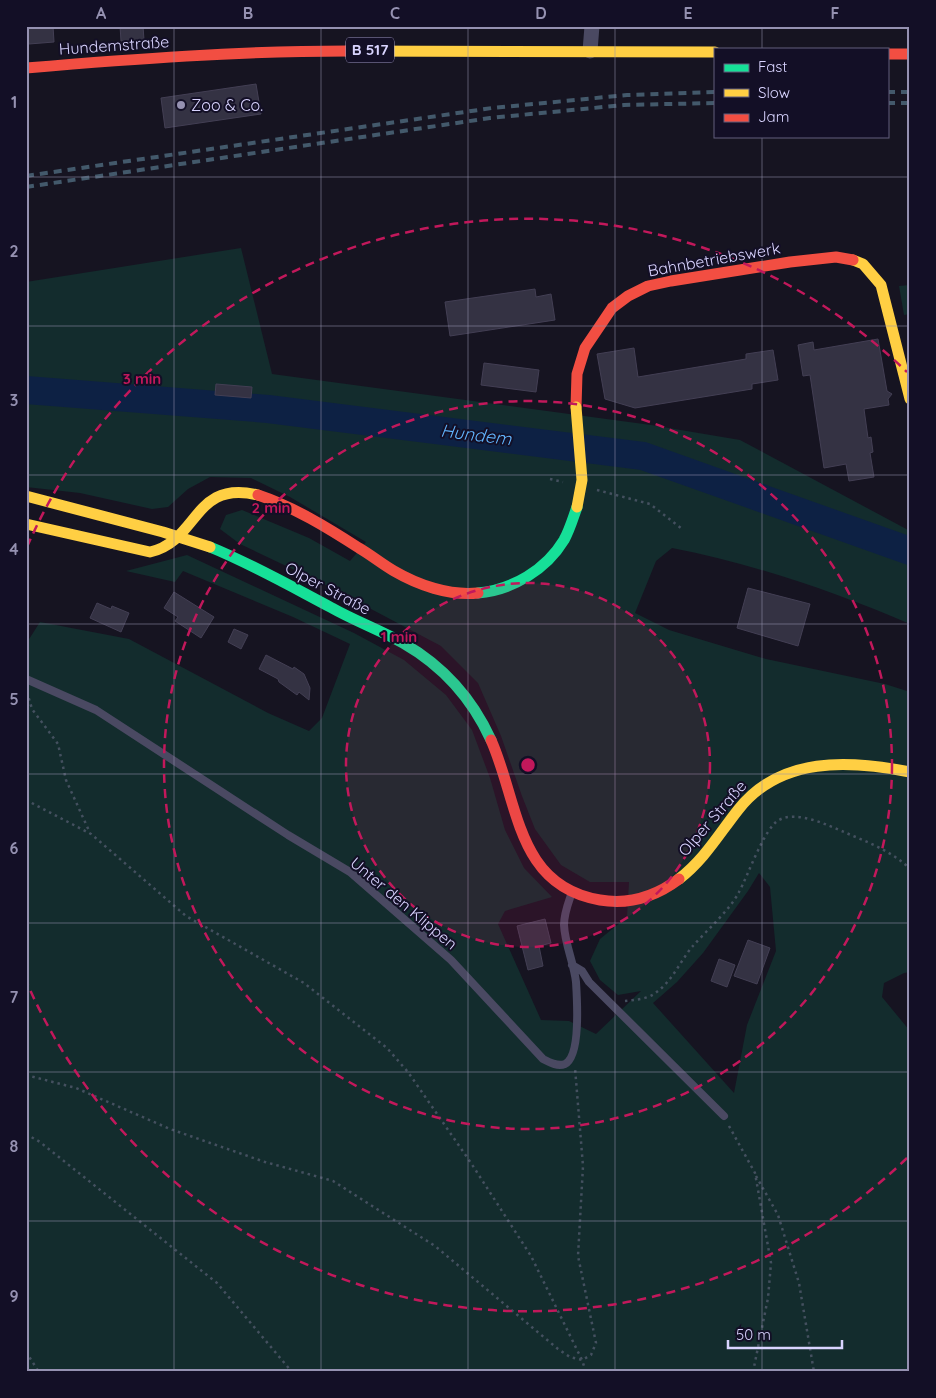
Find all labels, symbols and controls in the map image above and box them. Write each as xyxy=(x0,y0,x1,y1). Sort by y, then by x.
text: A xyxy=(96,3,107,23)
text: B xyxy=(243,3,253,23)
text: C xyxy=(390,3,400,23)
text: D xyxy=(535,3,547,23)
text: E xyxy=(683,3,693,23)
text: F xyxy=(831,3,840,23)
street label: Hundemstraße xyxy=(58,31,170,59)
road number: B 517 xyxy=(346,38,394,62)
legend xyxy=(714,48,888,138)
text: Fast xyxy=(758,57,787,76)
text: Slow xyxy=(758,83,790,102)
text: 1 xyxy=(11,92,17,112)
place label: Zoo & Co. xyxy=(191,95,263,115)
marker: Zoo & Co. xyxy=(175,99,187,111)
text: Jam xyxy=(758,107,789,126)
street label: Bahnbetriebswerk xyxy=(646,237,782,281)
text: 2 xyxy=(9,241,19,261)
text: 3 min xyxy=(123,369,161,388)
text: 3 xyxy=(10,390,18,410)
water label: Hundem xyxy=(439,419,513,450)
text: 2 min xyxy=(251,498,291,517)
text: 4 xyxy=(9,539,19,559)
street label: Olper Straße xyxy=(282,557,374,619)
text: 1 min xyxy=(381,627,417,646)
text: 5 xyxy=(9,689,19,709)
centre of rings xyxy=(519,756,537,774)
street label: Olper Straße xyxy=(674,776,750,860)
text: 6 xyxy=(10,838,19,858)
street label: Unter den Klippen xyxy=(346,852,462,954)
text: 7 xyxy=(10,987,19,1007)
text: 8 xyxy=(10,1136,19,1156)
text: 9 xyxy=(9,1286,19,1306)
scale bar xyxy=(728,1318,842,1350)
text: 50 m xyxy=(736,1325,771,1344)

